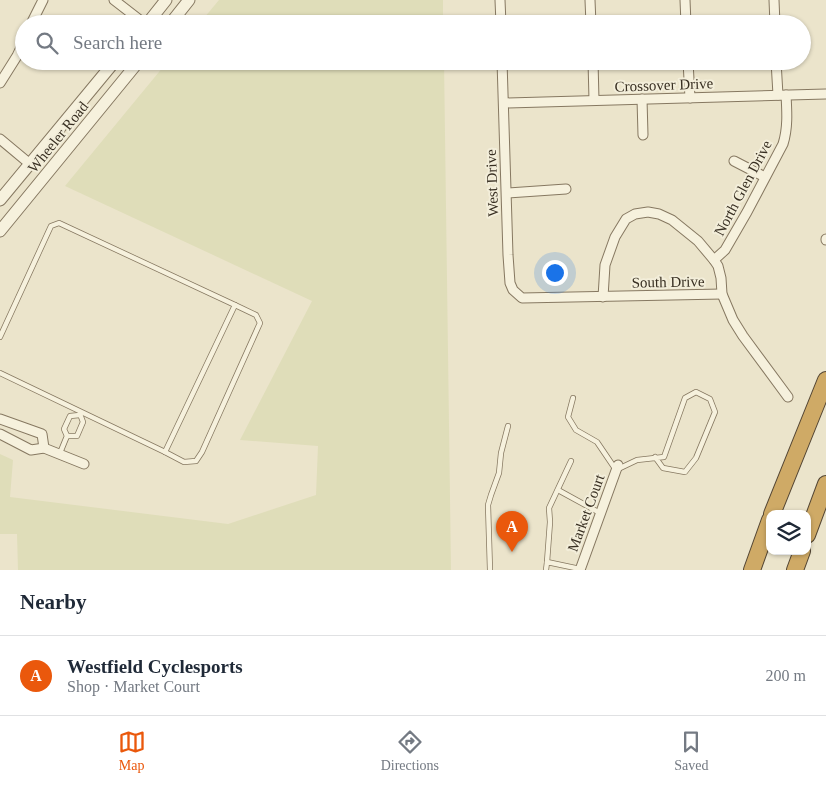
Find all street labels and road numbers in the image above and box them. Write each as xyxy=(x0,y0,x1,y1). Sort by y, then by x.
street label: Crossover Drive xyxy=(614,75,714,95)
street label: Wheeler Road xyxy=(25,98,92,176)
street label: North Glen Drive xyxy=(711,137,775,238)
street label: West Drive xyxy=(483,149,501,217)
street label: South Drive xyxy=(631,273,705,291)
street label: Market Court xyxy=(565,471,608,554)

